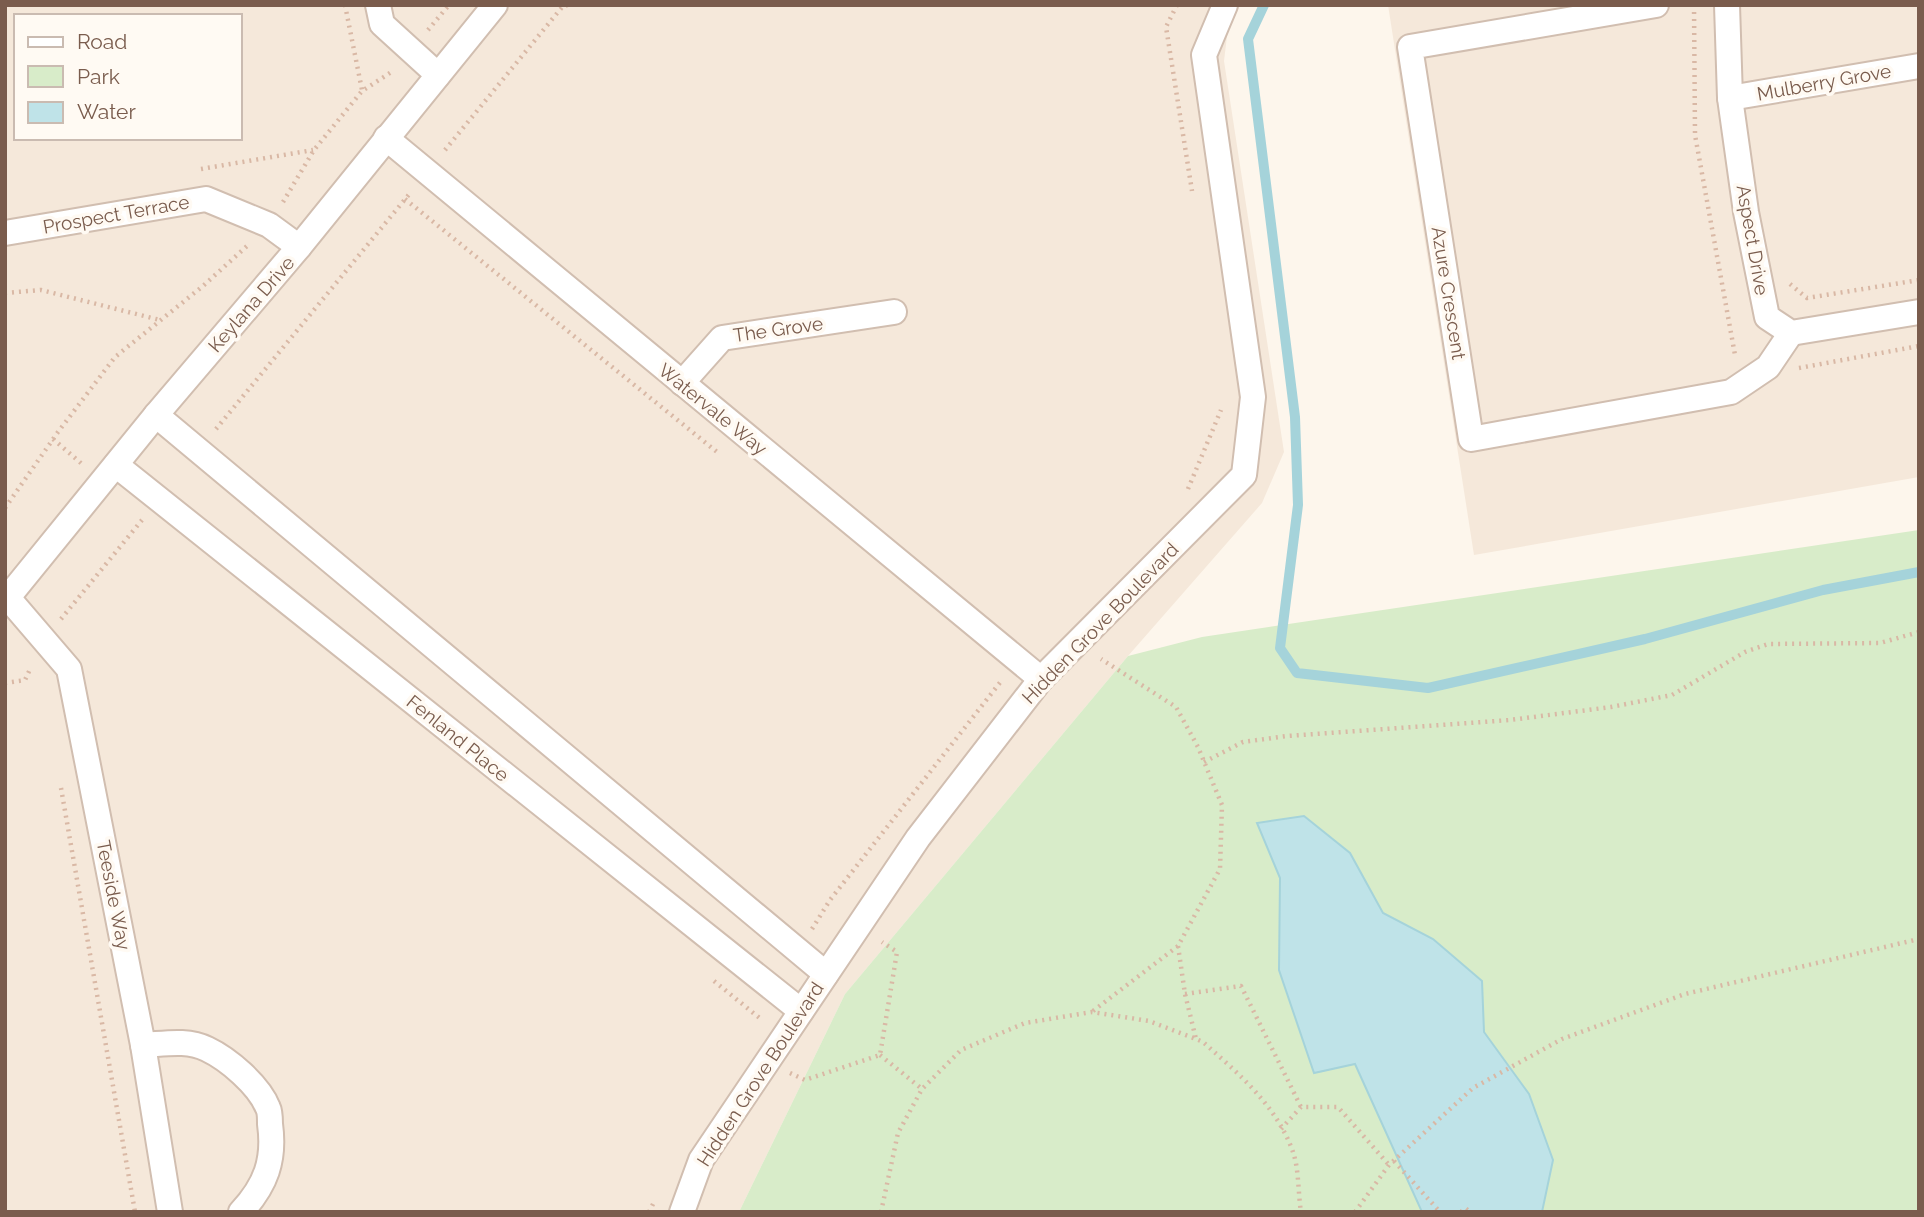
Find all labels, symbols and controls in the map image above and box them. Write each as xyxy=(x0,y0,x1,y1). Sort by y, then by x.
legend xyxy=(14,14,242,140)
text: Road xyxy=(77,29,127,54)
street label: Mulberry Grove xyxy=(1755,59,1893,105)
text: Park xyxy=(77,64,120,89)
text: Water xyxy=(77,99,136,124)
street label: Aspect Drive xyxy=(1732,183,1774,297)
street label: Prospect Terrace xyxy=(41,190,191,238)
street label: Azure Crescent xyxy=(1428,225,1470,362)
street label: Keylana Drive xyxy=(203,252,299,356)
street label: The Grove xyxy=(732,312,824,346)
street label: Watervale Way xyxy=(654,359,772,459)
street label: Hidden Grove Boulevard xyxy=(1017,538,1183,708)
street label: Fenland Place xyxy=(403,690,513,786)
street label: Teeside Way xyxy=(93,838,135,952)
street label: Hidden Grove Boulevard xyxy=(692,978,828,1170)

